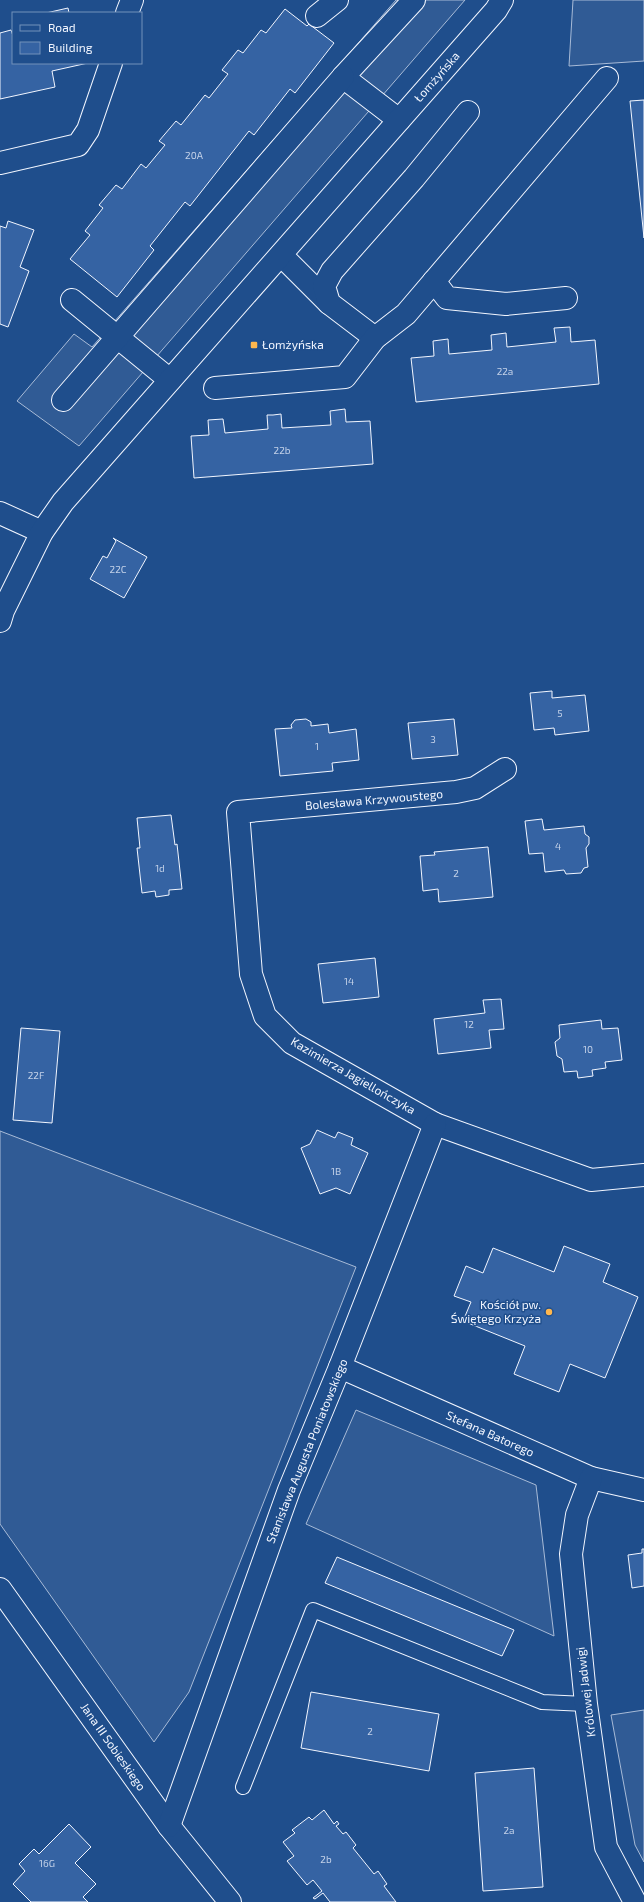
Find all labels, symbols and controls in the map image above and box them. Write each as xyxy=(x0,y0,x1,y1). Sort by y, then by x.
legend xyxy=(12,12,142,64)
text: Road xyxy=(48,20,76,34)
text: Building xyxy=(48,40,93,54)
street label: Łomżyńska xyxy=(411,48,462,104)
house number: 20A xyxy=(185,149,204,161)
place label: Łomżyńska xyxy=(262,337,324,351)
marker: Łomżyńska xyxy=(249,340,259,350)
house number: 22a xyxy=(497,365,513,377)
house number: 22b xyxy=(274,444,291,456)
house number: 22C xyxy=(110,563,127,575)
house number: 5 xyxy=(557,707,563,719)
house number: 3 xyxy=(430,733,436,745)
house number: 1 xyxy=(315,740,319,752)
street label: Bolesława Krzywoustego xyxy=(304,786,444,812)
house number: 4 xyxy=(555,840,561,852)
house number: 1d xyxy=(155,862,165,874)
house number: 2 xyxy=(453,867,459,879)
house number: 14 xyxy=(344,975,354,987)
house number: 12 xyxy=(464,1018,474,1030)
street label: Kazimierza Jagiellończyka xyxy=(289,1034,418,1117)
house number: 10 xyxy=(583,1043,593,1055)
house number: 22F xyxy=(28,1069,45,1081)
house number: 1B xyxy=(331,1165,341,1177)
place label: Kościół pw. Świętego Krzyża xyxy=(451,1297,541,1325)
marker: Kościół pw. Świętego Krzyża xyxy=(544,1307,554,1317)
street label: Stanisława Augusta Poniatowskiego xyxy=(263,1356,350,1545)
street label: Stefana Batorego xyxy=(444,1407,537,1459)
street label: Królowej Jadwigi xyxy=(573,1646,598,1738)
street label: Jana III Sobieskiego xyxy=(78,1700,149,1793)
house number: 2 xyxy=(367,1725,373,1737)
house number: 2a xyxy=(503,1824,515,1836)
house number: 2b xyxy=(320,1853,332,1865)
house number: 16G xyxy=(39,1857,55,1869)

